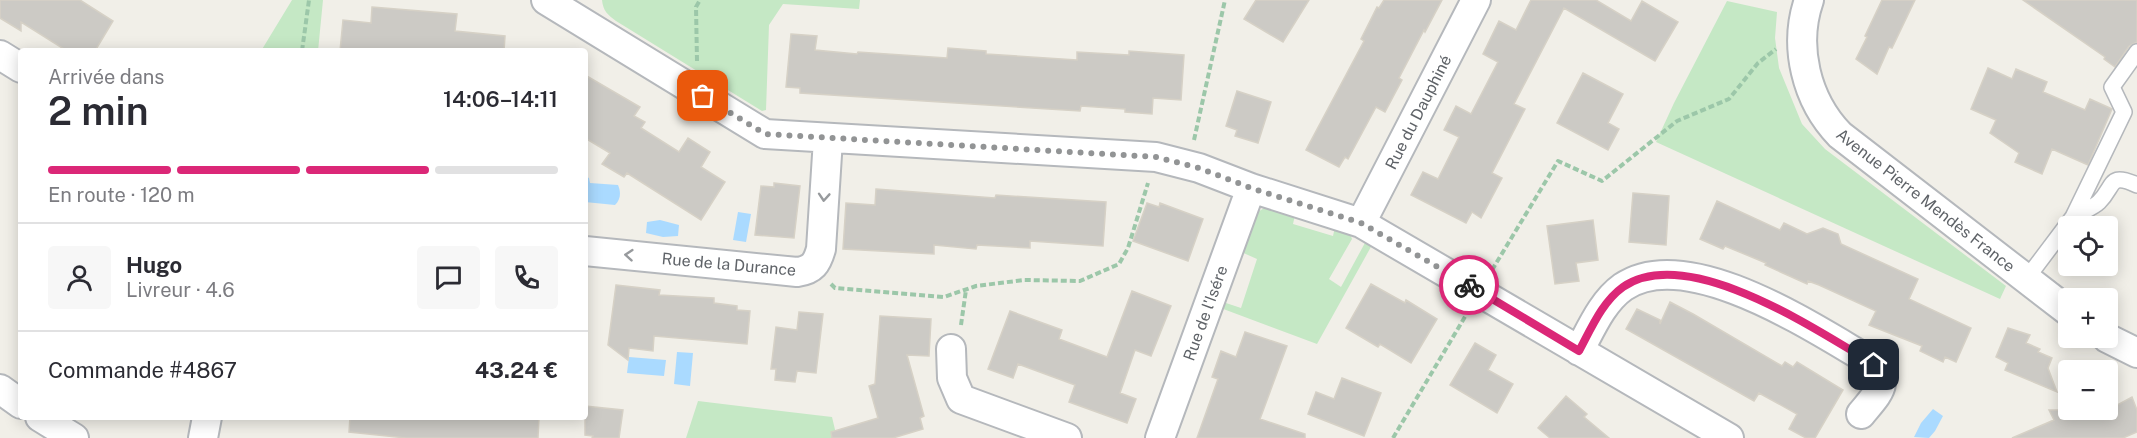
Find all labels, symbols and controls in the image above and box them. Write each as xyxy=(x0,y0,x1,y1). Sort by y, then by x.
street label: Rue du Dauphiné xyxy=(1381,52,1455,173)
text: Arrivée dans xyxy=(48,65,164,89)
pin xyxy=(677,70,728,121)
icon: bag xyxy=(686,79,719,112)
text: 14:06–14:11 xyxy=(443,86,558,112)
text: 2 min xyxy=(48,88,149,134)
street label: Avenue Pierre Mendès France xyxy=(1833,125,2019,276)
text: En route · 120 m xyxy=(48,183,194,207)
one-way arrow xyxy=(818,193,831,202)
map controls xyxy=(2058,216,2118,420)
button: locate xyxy=(2058,216,2118,276)
button: person xyxy=(48,246,111,309)
button: chat xyxy=(417,246,480,309)
button: phone xyxy=(495,246,558,309)
one-way arrow xyxy=(624,249,633,262)
street label: Rue de la Durance xyxy=(661,249,797,280)
text: Hugo xyxy=(126,252,182,278)
courier xyxy=(1439,255,1499,315)
street label: Rue de l'Isére xyxy=(1179,263,1231,363)
icon: bike xyxy=(1453,269,1486,302)
text: Livreur · 4.6 xyxy=(126,278,235,302)
button: + xyxy=(2058,288,2118,348)
pin xyxy=(1848,339,1899,390)
icon: home xyxy=(1857,348,1890,381)
text: Commande #4867 xyxy=(48,357,237,383)
text: 43.24 € xyxy=(475,357,558,383)
button: − xyxy=(2058,360,2118,420)

